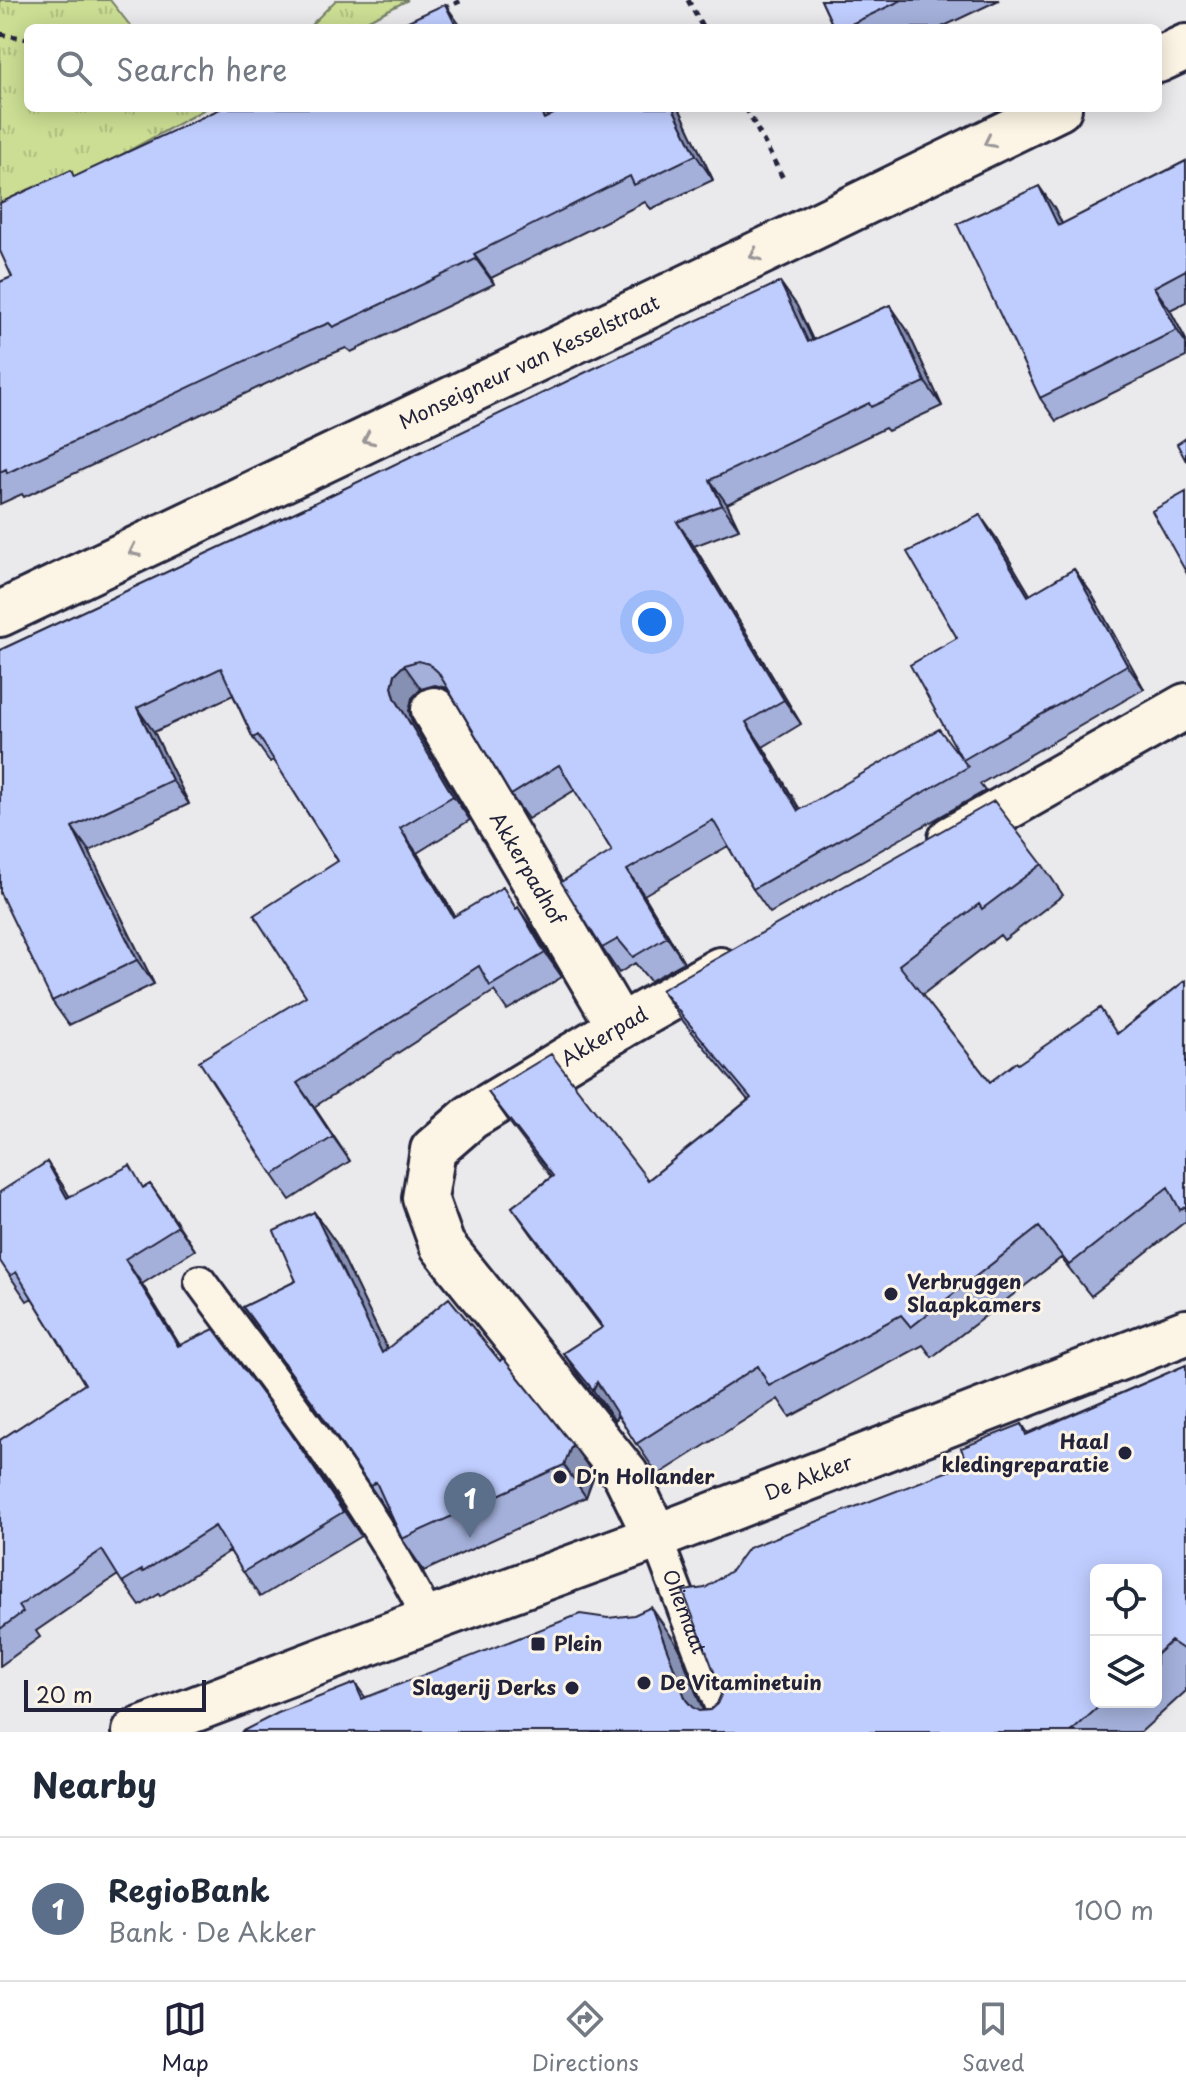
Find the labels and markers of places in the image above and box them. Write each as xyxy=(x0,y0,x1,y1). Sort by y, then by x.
place label: Verbruggen Slaapkamers xyxy=(907,1266,1041,1319)
marker: Verbruggen Slaapkamers xyxy=(882,1285,900,1303)
place label: Haal kledingreparatie xyxy=(942,1426,1109,1479)
marker: Haal kledingreparatie xyxy=(1116,1444,1134,1462)
place label: D'n Hollander xyxy=(576,1461,715,1491)
marker: D'n Hollander xyxy=(551,1468,569,1486)
pin: 1 xyxy=(444,1472,496,1538)
place label: Plein xyxy=(554,1628,602,1658)
marker: Plein xyxy=(529,1635,547,1653)
place label: De Vitaminetuin xyxy=(660,1667,822,1697)
place label: Slagerij Derks xyxy=(412,1672,556,1702)
marker: De Vitaminetuin xyxy=(635,1674,653,1692)
marker: Slagerij Derks xyxy=(563,1679,581,1697)

